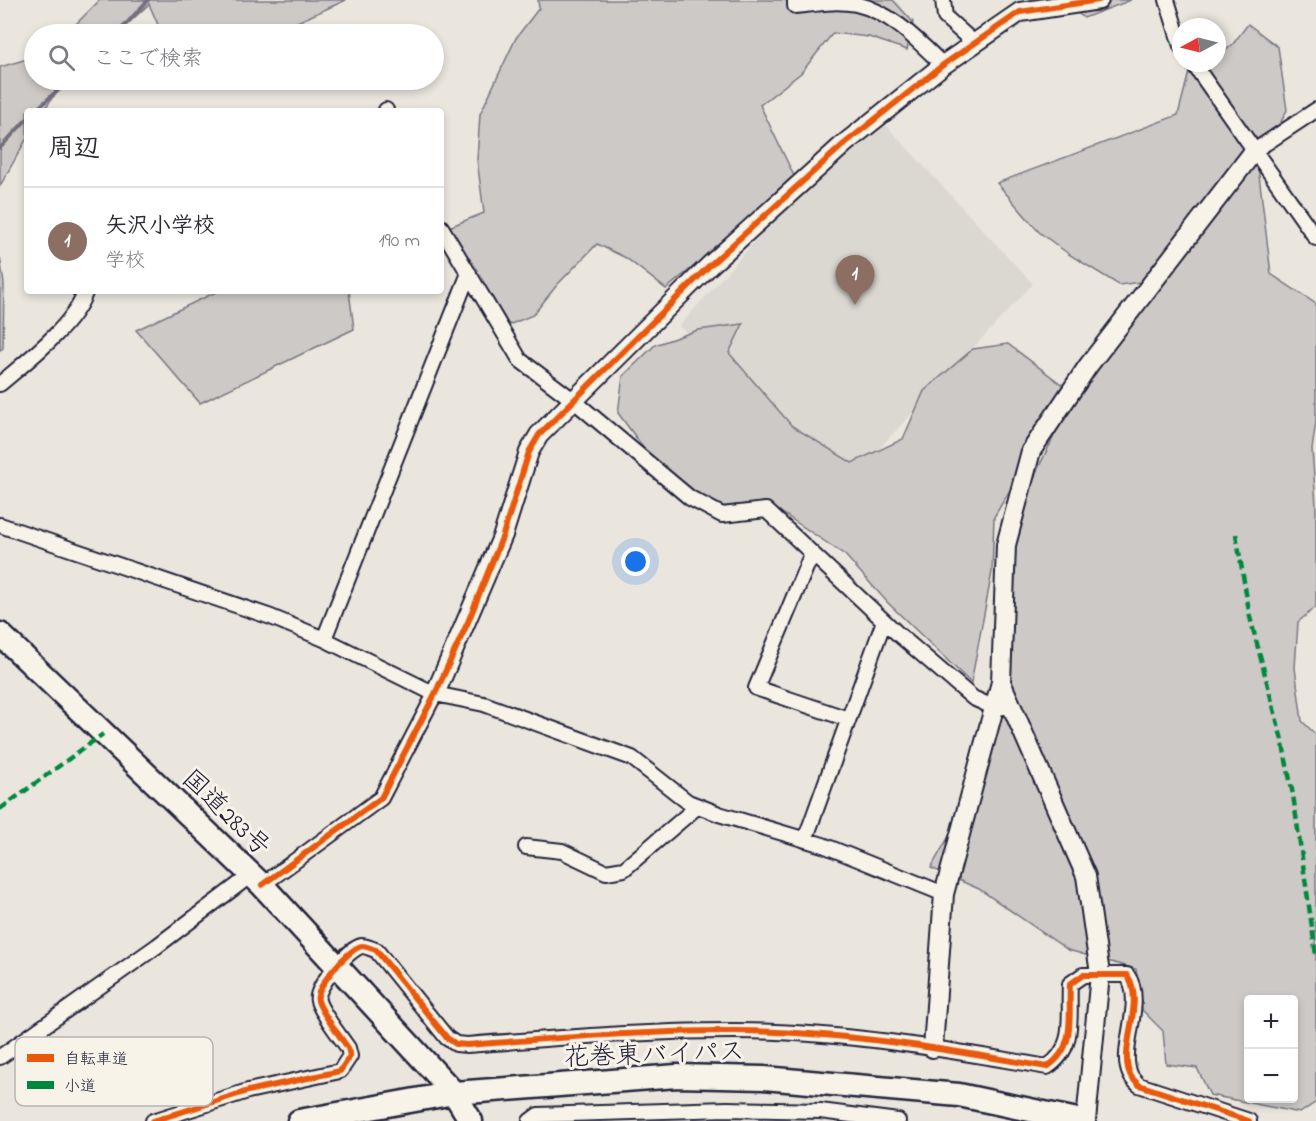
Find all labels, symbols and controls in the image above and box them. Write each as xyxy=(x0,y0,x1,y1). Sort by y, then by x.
north arrow xyxy=(1172,18,1226,72)
search box xyxy=(24,24,444,90)
icon: search xyxy=(45,41,78,74)
text: ここで検索 xyxy=(93,44,203,76)
text: 周辺 xyxy=(48,131,100,169)
text: 矢沢小学校 xyxy=(105,211,215,243)
text: 1 xyxy=(64,227,71,256)
text: 190 m xyxy=(378,227,420,256)
text: 学校 xyxy=(105,247,145,276)
pin: 1 xyxy=(836,256,874,305)
your location xyxy=(621,547,650,576)
street label: 国道283号 xyxy=(172,762,278,867)
map controls xyxy=(1244,995,1298,1103)
button: + xyxy=(1244,995,1298,1049)
street label: 花巻東バイパス xyxy=(563,1034,745,1078)
legend xyxy=(15,1037,213,1106)
text: 自転車道 xyxy=(64,1048,128,1072)
button: − xyxy=(1244,1049,1298,1103)
text: 小道 xyxy=(64,1075,96,1099)

